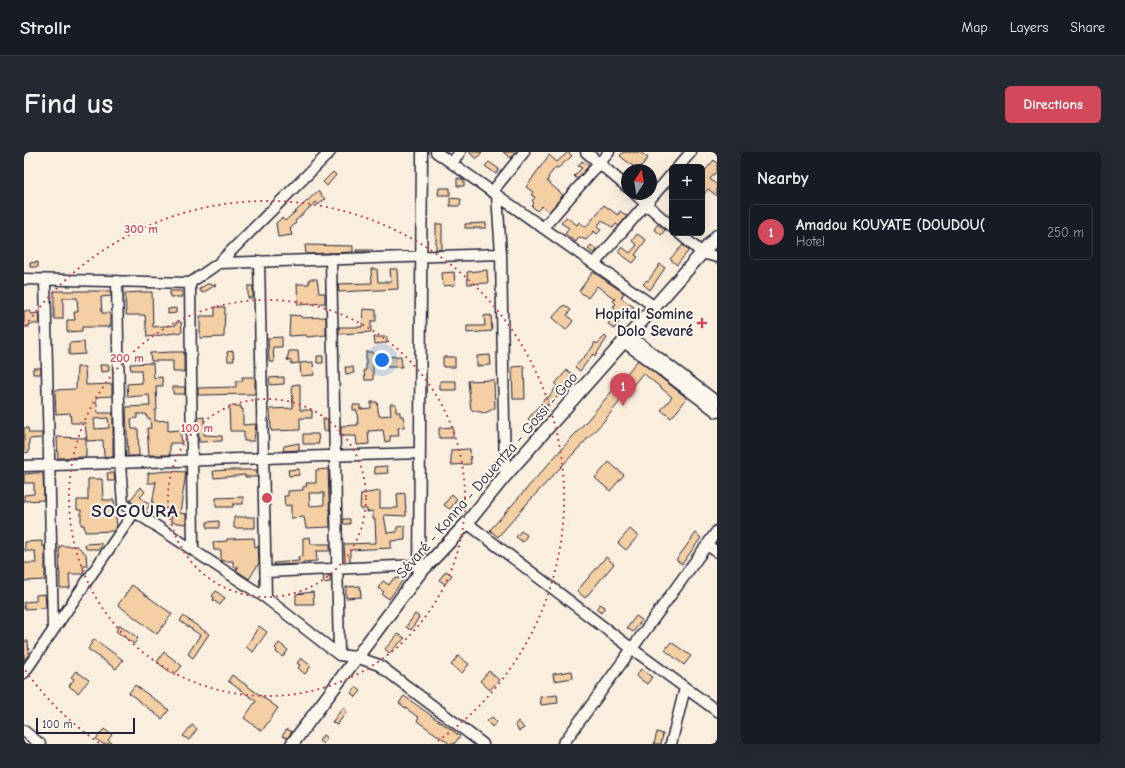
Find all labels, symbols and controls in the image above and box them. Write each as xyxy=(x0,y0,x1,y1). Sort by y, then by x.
text: Strollr xyxy=(20,17,70,39)
text: Map xyxy=(961,19,988,36)
text: Layers xyxy=(1010,19,1048,36)
text: Share xyxy=(1070,19,1105,36)
button: Directions xyxy=(1005,86,1101,123)
text: Find us xyxy=(24,88,113,120)
north arrow xyxy=(621,164,657,200)
map controls xyxy=(669,164,705,236)
button: + xyxy=(669,164,705,200)
text: Nearby xyxy=(757,169,808,188)
button: − xyxy=(669,200,705,236)
text: Amadou KOUYATE (DOUDOU( xyxy=(796,216,985,234)
text: 300 m xyxy=(124,222,158,236)
text: 1 xyxy=(768,225,774,240)
text: 250 m xyxy=(1047,225,1084,240)
text: Hotel xyxy=(796,234,825,249)
place label: Hopital Somine Dolo Sevaré xyxy=(595,305,693,340)
marker: Hopital Somine Dolo Sevaré xyxy=(696,317,708,329)
your location xyxy=(372,350,392,370)
text: 200 m xyxy=(110,351,144,365)
street label: Sévaré - Konna - Douentza - Gossi - Gao xyxy=(393,368,582,582)
pin: 1 xyxy=(610,373,636,406)
text: 100 m xyxy=(181,421,213,435)
centre of rings xyxy=(260,491,274,505)
district label: SOCOURA xyxy=(91,500,179,522)
scale bar xyxy=(36,716,135,735)
text: 100 m xyxy=(42,718,73,731)

